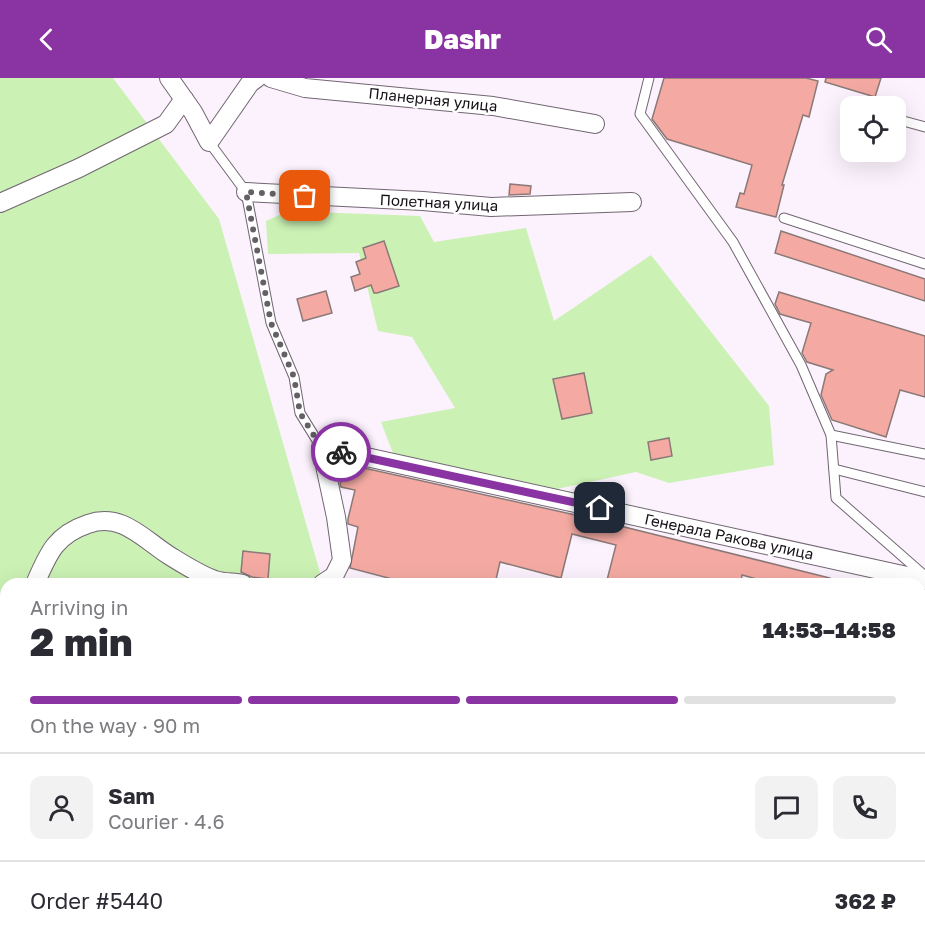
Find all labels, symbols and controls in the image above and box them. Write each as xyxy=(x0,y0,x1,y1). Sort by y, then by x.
icon: back xyxy=(30,23,63,56)
text: Dashr xyxy=(424,23,501,55)
icon: search xyxy=(862,23,895,56)
street label: Планерная улица xyxy=(368,83,498,115)
map controls xyxy=(840,96,906,162)
button: locate xyxy=(840,96,906,162)
pin xyxy=(279,170,330,221)
icon: bag xyxy=(288,179,321,212)
street label: Полетная улица xyxy=(379,190,499,214)
courier xyxy=(311,422,371,482)
icon: bike xyxy=(325,436,358,469)
pin xyxy=(574,482,625,533)
icon: home xyxy=(583,491,616,524)
street label: Генерала Ракова улица xyxy=(643,509,815,563)
text: Arriving in xyxy=(30,595,128,619)
text: 14:53–14:58 xyxy=(763,616,896,643)
text: 2 min xyxy=(30,618,133,665)
text: On the way · 90 m xyxy=(30,713,200,737)
button: person xyxy=(30,776,93,839)
button: chat xyxy=(755,776,818,839)
button: phone xyxy=(833,776,896,839)
text: Sam xyxy=(108,782,155,809)
text: Courier · 4.6 xyxy=(108,809,225,833)
text: Order #5440 xyxy=(30,887,163,914)
text: 362 ₽ xyxy=(835,887,896,914)

